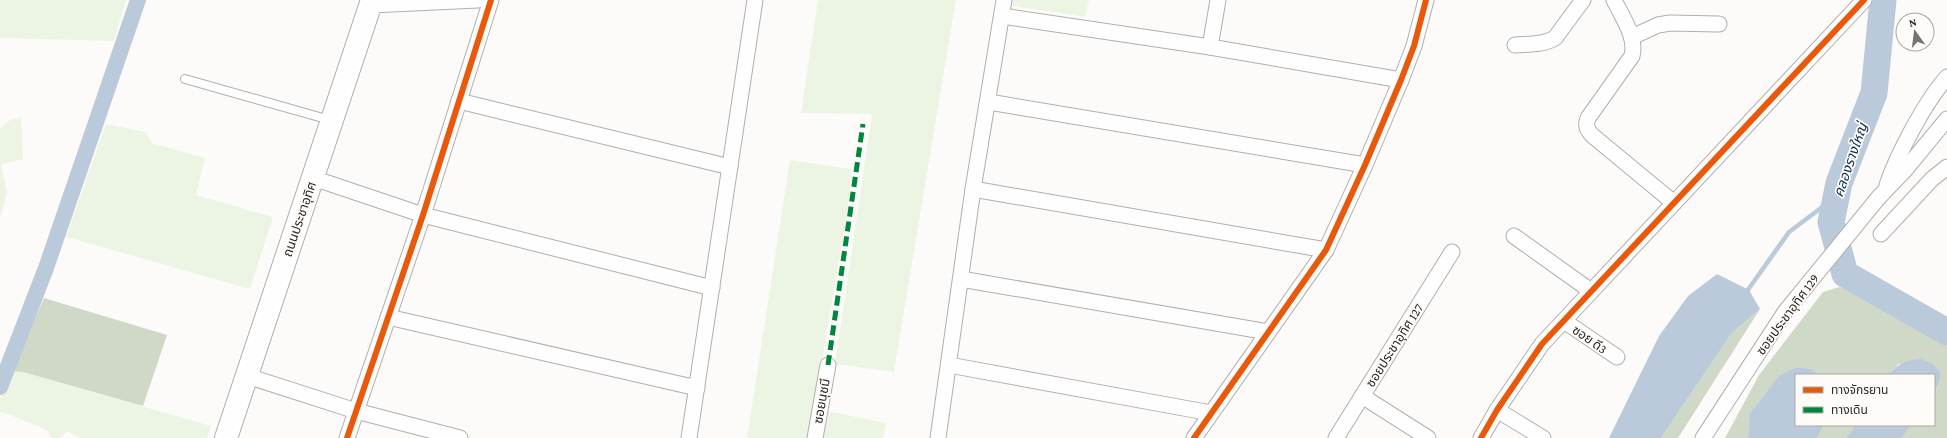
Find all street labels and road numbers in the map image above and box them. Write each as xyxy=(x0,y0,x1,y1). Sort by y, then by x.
street label: ถนนประชาอุทิศ xyxy=(280,180,319,259)
street label: ซอยประชาอุทิศ 129 xyxy=(1753,271,1822,358)
street label: ซอยประชาอุทิศ 127 xyxy=(1363,301,1426,390)
street label: ซอย ดี3 xyxy=(1569,322,1610,357)
street label: ซอยนุชมี xyxy=(810,377,833,425)

